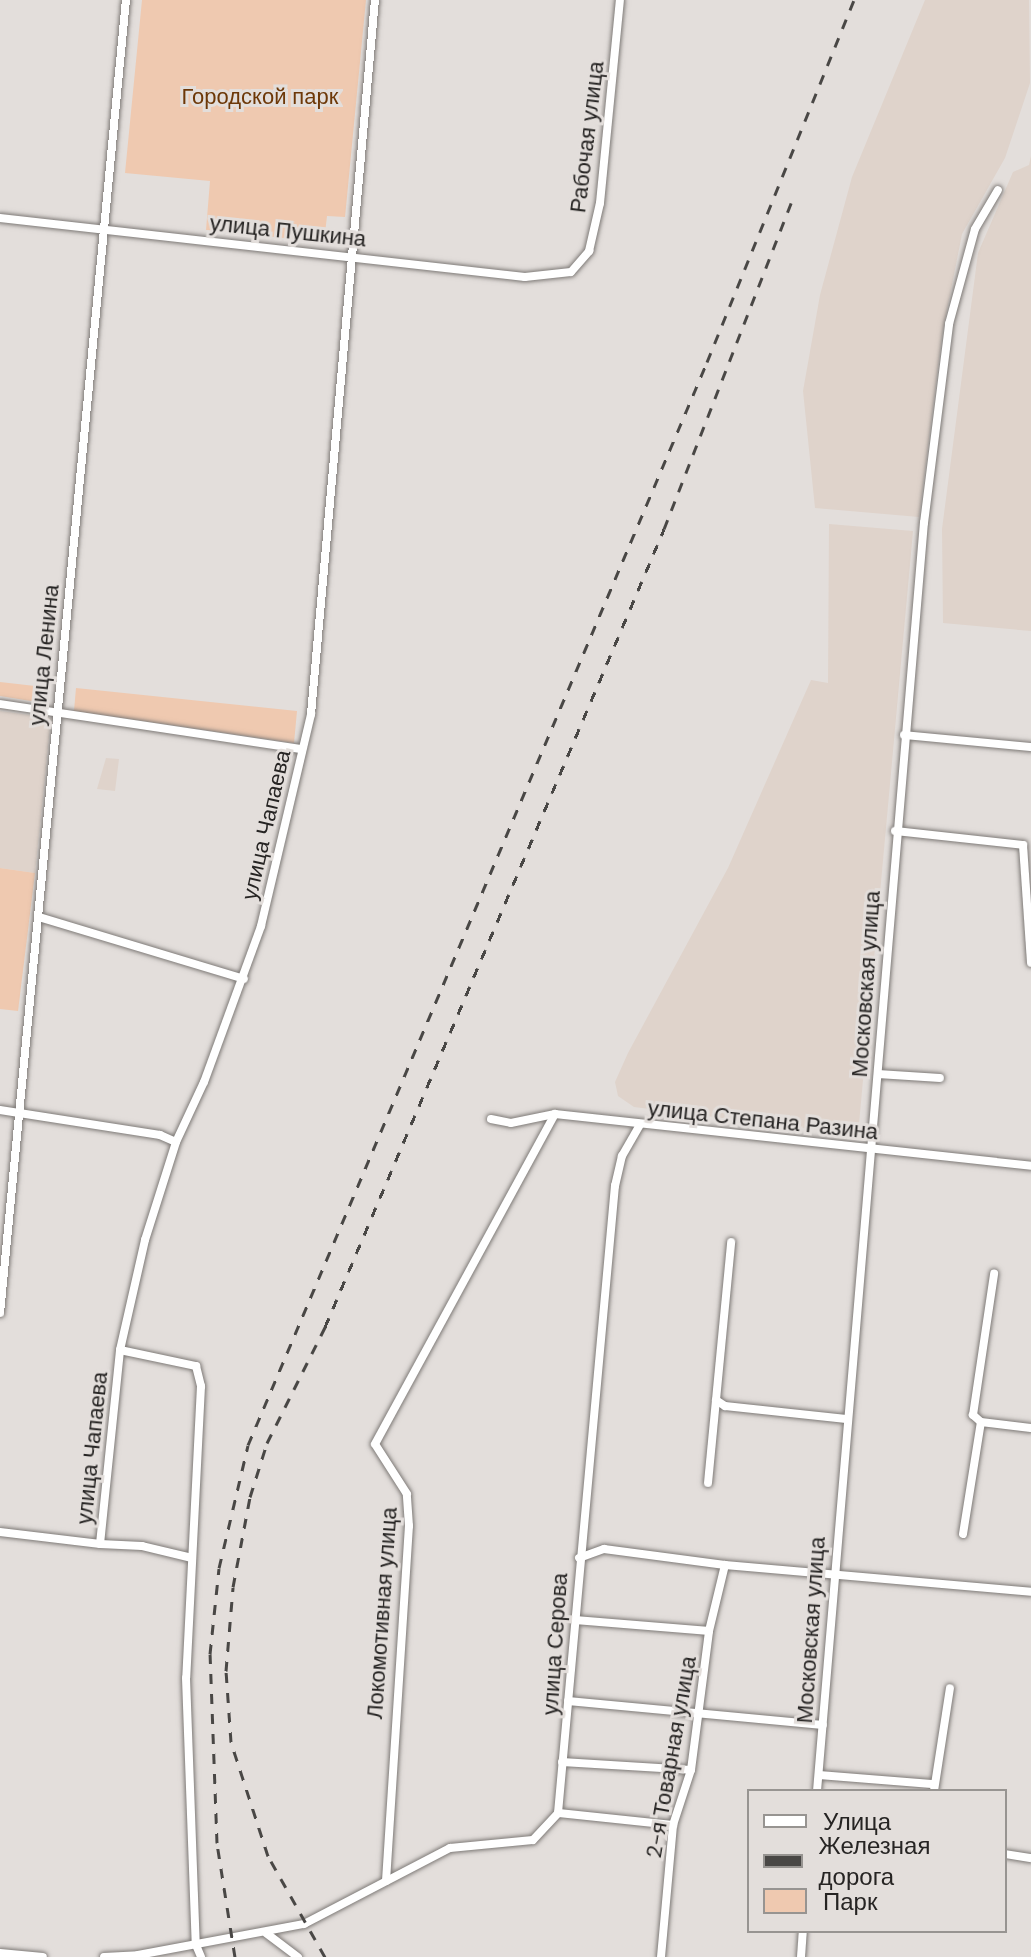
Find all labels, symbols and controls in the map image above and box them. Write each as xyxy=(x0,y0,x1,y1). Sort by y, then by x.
street label: Рабочая улица xyxy=(565,60,609,214)
park label: Городской парк xyxy=(182,84,338,110)
street label: улица Пушкина xyxy=(209,210,367,252)
street label: улица Ленина xyxy=(23,583,65,727)
street label: улица Чапаева xyxy=(236,747,296,903)
street label: Московская улица xyxy=(846,890,886,1078)
street label: улица Степана Разина xyxy=(647,1095,879,1145)
street label: улица Чапаева xyxy=(71,1370,113,1526)
street label: Локомотивная улица xyxy=(361,1506,403,1720)
street label: Московская улица xyxy=(791,1536,831,1724)
street label: улица Серова xyxy=(537,1572,573,1716)
street label: 2-я Товарная улица xyxy=(640,1654,702,1860)
legend xyxy=(747,1789,1007,1933)
text: Улица xyxy=(823,1806,891,1837)
text: Железная дорога xyxy=(819,1830,930,1892)
text: Парк xyxy=(823,1886,877,1917)

